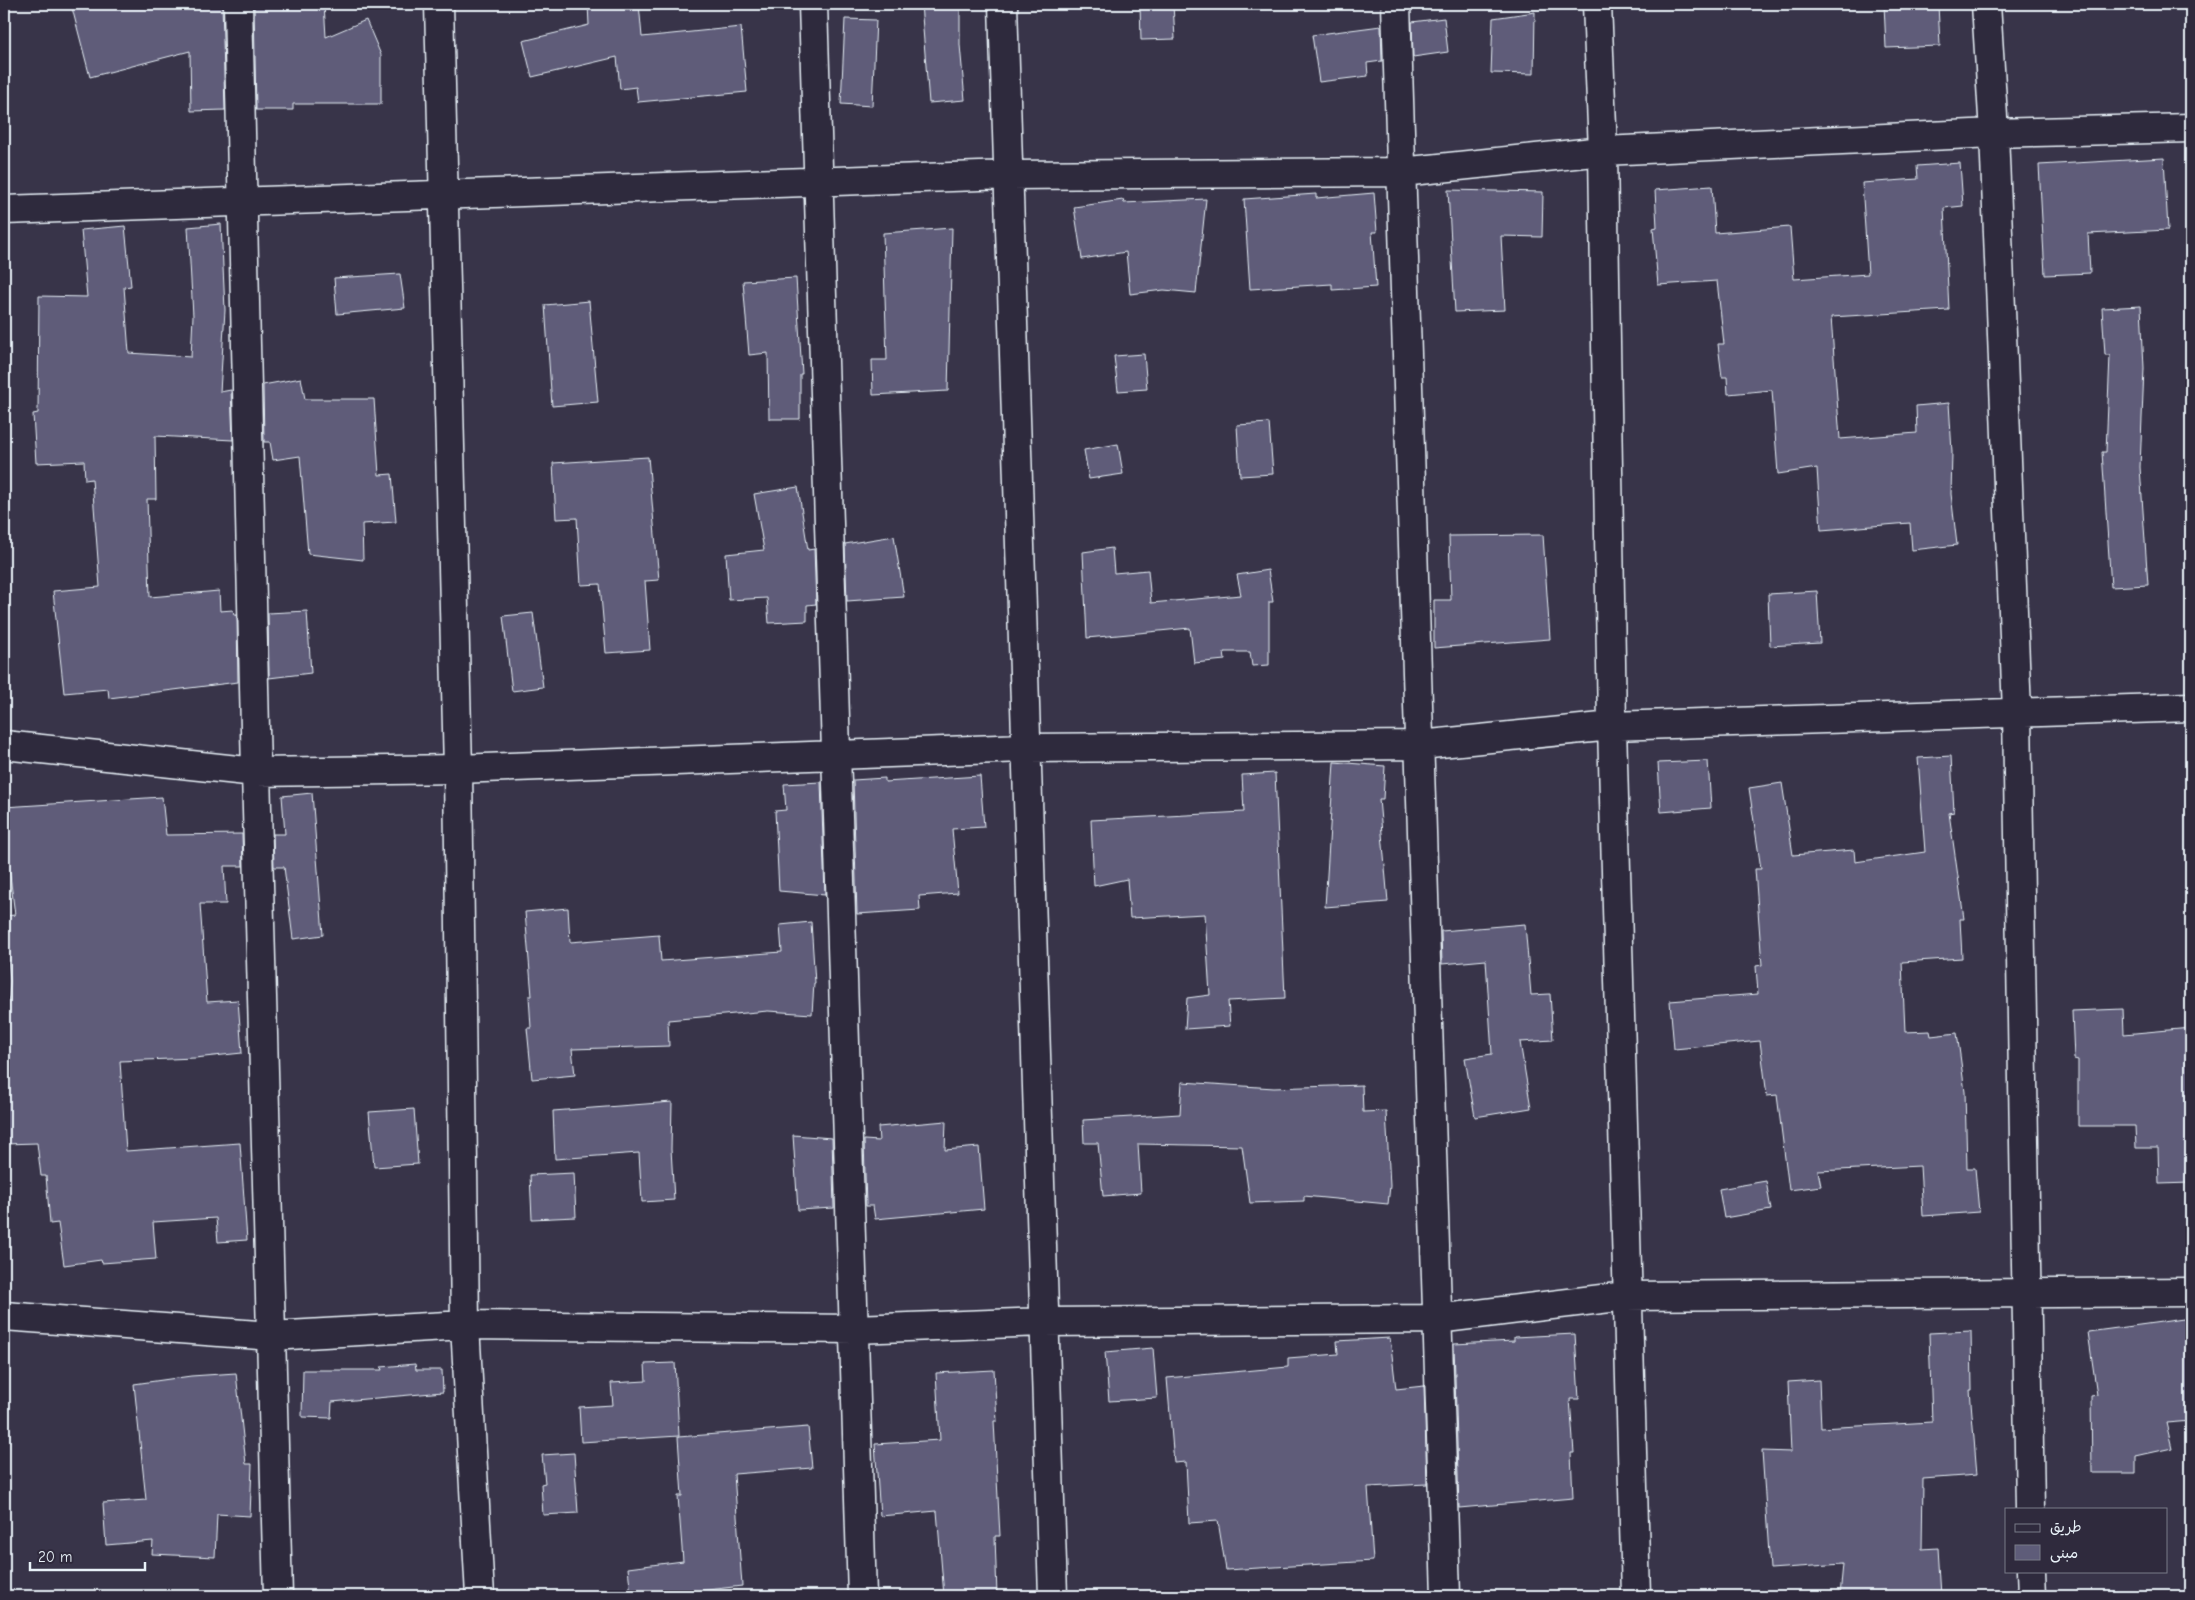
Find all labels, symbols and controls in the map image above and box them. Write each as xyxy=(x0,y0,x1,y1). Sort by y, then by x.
legend xyxy=(2005,1508,2168,1572)
text: طريق xyxy=(2050,1518,2082,1536)
scale bar xyxy=(30,1540,145,1572)
text: مبنى xyxy=(2050,1544,2078,1563)
text: 20 m xyxy=(38,1548,72,1566)

